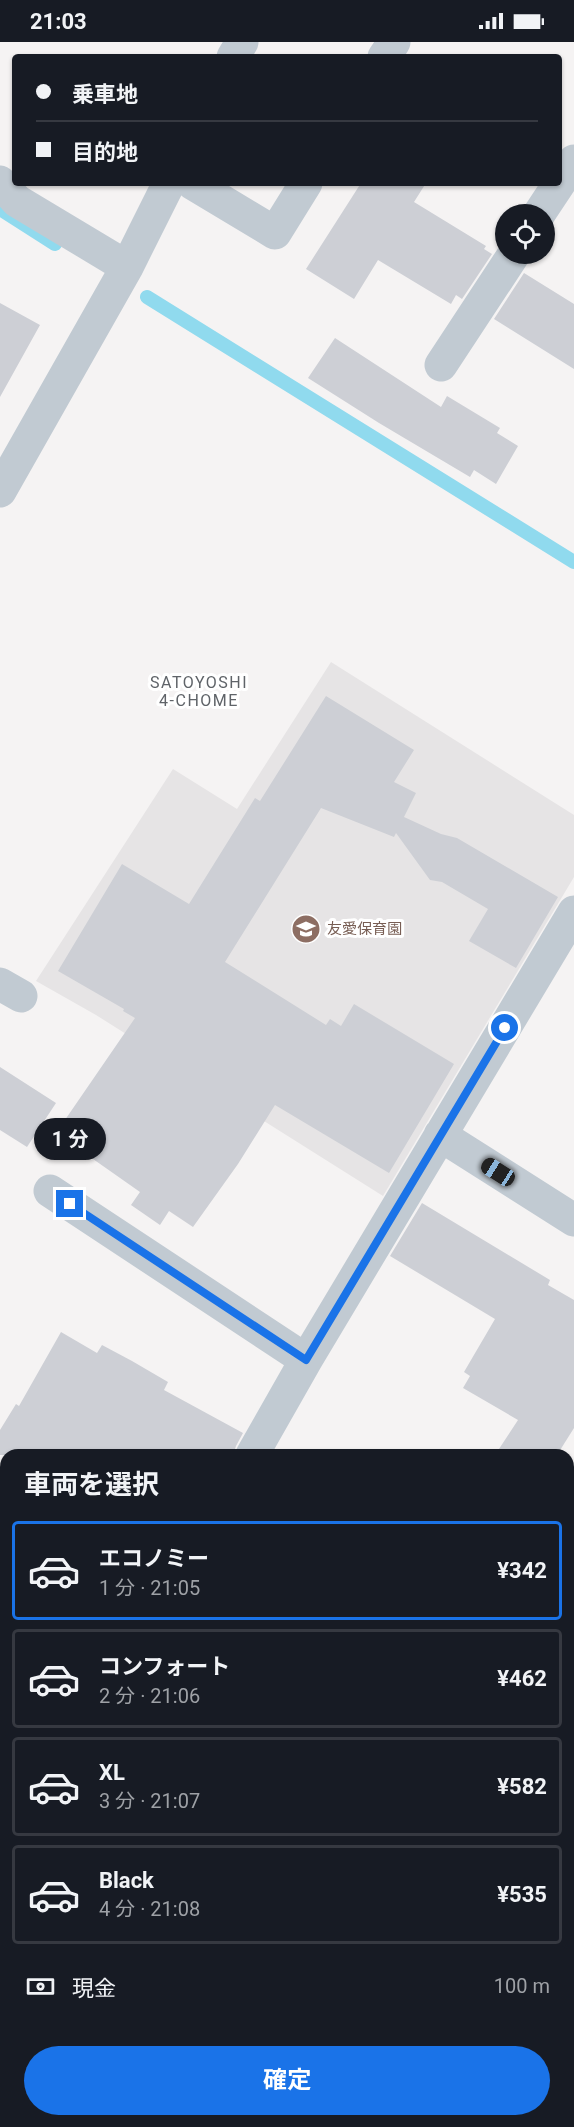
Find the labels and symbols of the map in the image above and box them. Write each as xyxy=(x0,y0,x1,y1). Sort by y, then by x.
district label: SATOYOSHI 4-CHOME xyxy=(150,673,248,710)
school or university icon: 友愛保育園 xyxy=(290,913,322,945)
place label: 友愛保育園 xyxy=(327,920,402,938)
route start xyxy=(491,1014,518,1041)
callout: 1 分 xyxy=(34,1117,106,1159)
car xyxy=(478,1155,518,1189)
route end xyxy=(56,1190,83,1217)

